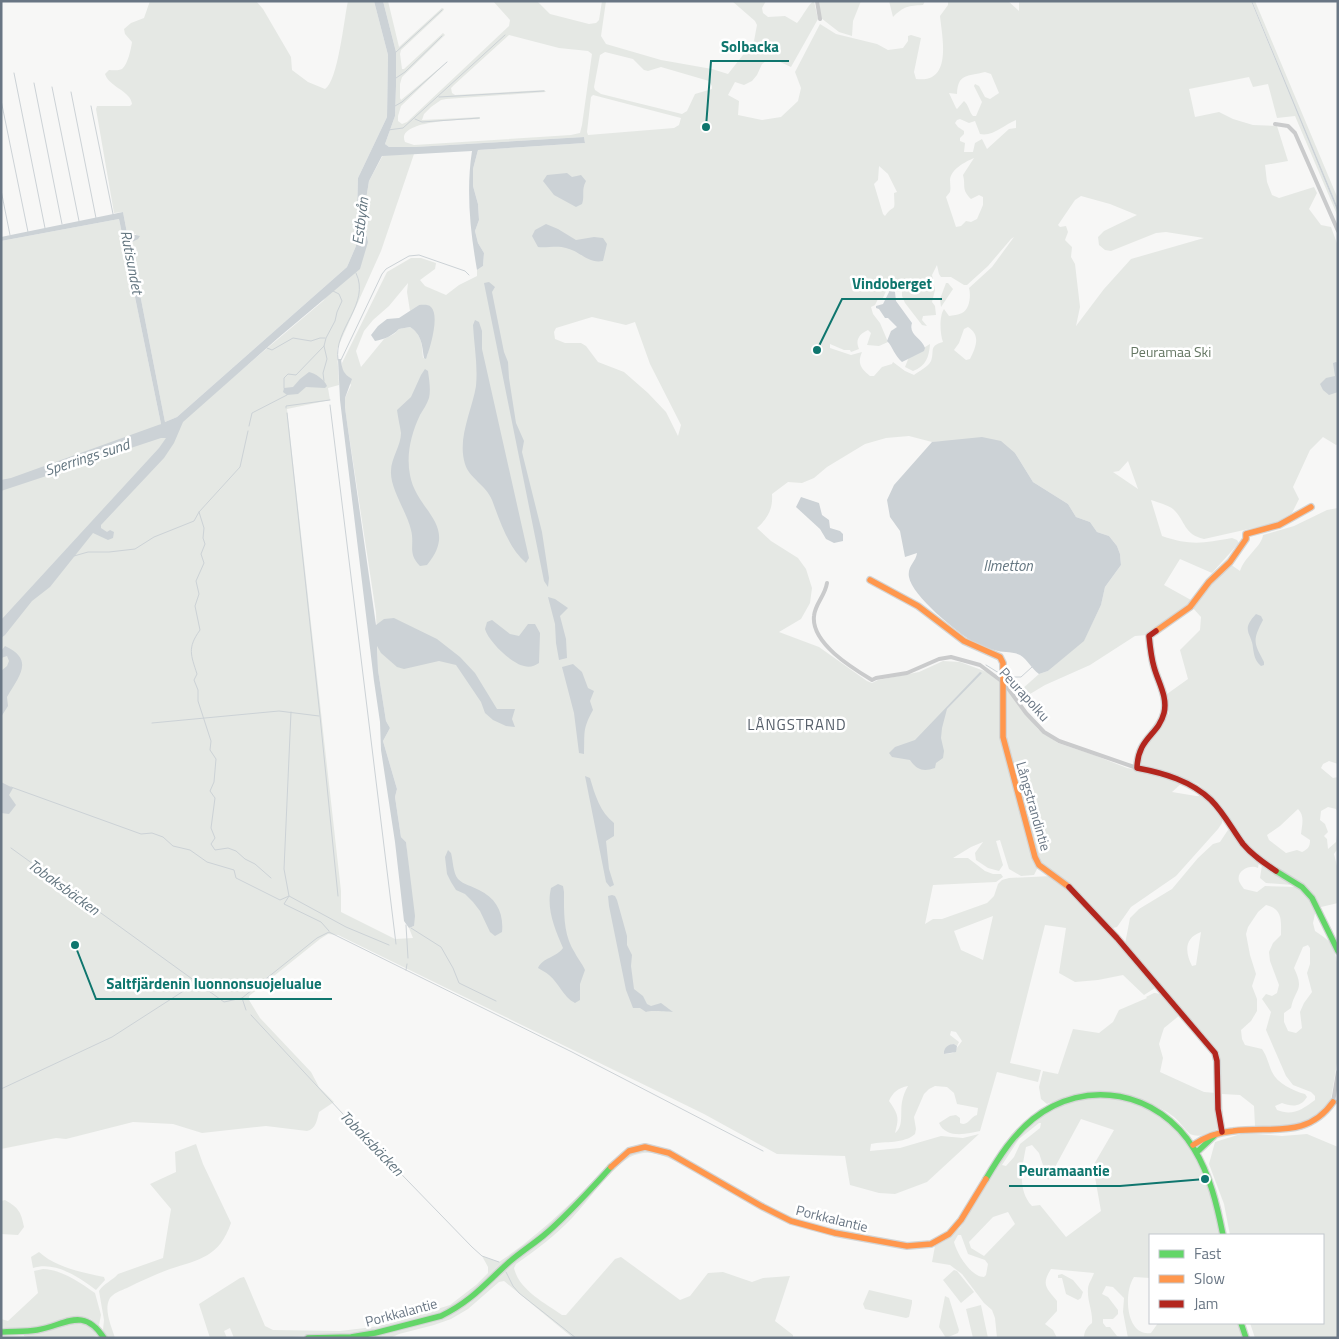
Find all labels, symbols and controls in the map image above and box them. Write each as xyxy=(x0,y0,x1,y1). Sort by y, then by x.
callout: Solbacka xyxy=(711,31,789,61)
text: Solbacka xyxy=(721,35,779,58)
water label: Estbyån xyxy=(346,195,374,246)
water label: Rutisundet xyxy=(115,228,150,298)
callout: Vindoberget xyxy=(842,269,942,299)
text: Vindoberget xyxy=(852,272,933,295)
park label: Peuramaa Ski xyxy=(1131,341,1211,362)
water label: Sperrings sund xyxy=(42,432,134,481)
water label: Ilmetton xyxy=(983,554,1033,577)
street label: Peurapolku xyxy=(995,662,1055,726)
district label: LÅNGSTRAND xyxy=(747,713,847,736)
street label: Långstrandintie xyxy=(1011,759,1057,853)
water label: Tobaksbäcken xyxy=(24,853,105,921)
callout: Saltfjärdenin luonnonsuojelualue xyxy=(96,969,332,999)
text: Saltfjärdenin luonnonsuojelualue xyxy=(106,972,322,995)
water label: Tobaksbäcken xyxy=(335,1105,410,1181)
callout: Peuramaantie xyxy=(1009,1156,1120,1186)
text: Peuramaantie xyxy=(1018,1159,1110,1182)
street label: Porkkalantie xyxy=(794,1199,870,1237)
legend xyxy=(1149,1234,1324,1324)
text: Fast xyxy=(1194,1242,1222,1265)
text: Slow xyxy=(1194,1267,1225,1290)
street label: Porkkalantie xyxy=(363,1292,439,1332)
text: Jam xyxy=(1194,1292,1218,1315)

